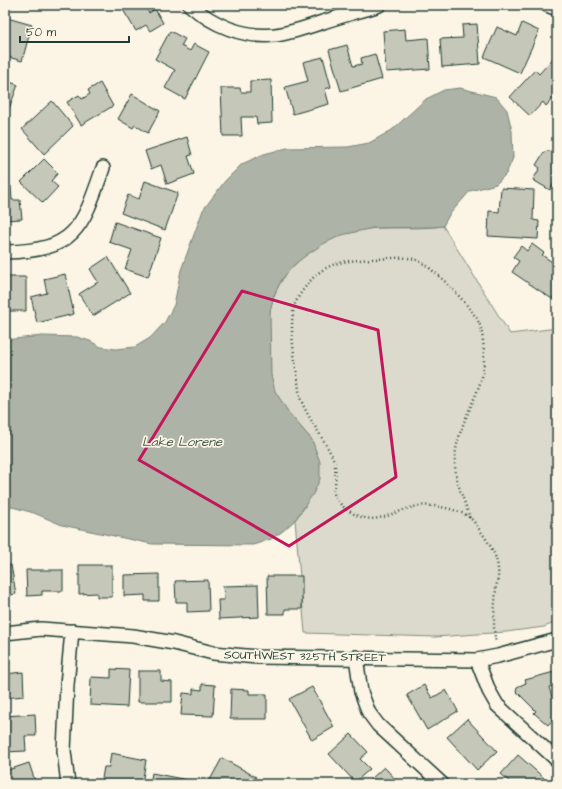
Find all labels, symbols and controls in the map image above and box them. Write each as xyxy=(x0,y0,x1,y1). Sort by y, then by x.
scale bar xyxy=(20,18,129,44)
text: 50 m xyxy=(26,24,57,41)
water label: Lake Lorene xyxy=(142,433,223,451)
street label: SOUTHWEST 325TH STREET xyxy=(224,647,387,666)

